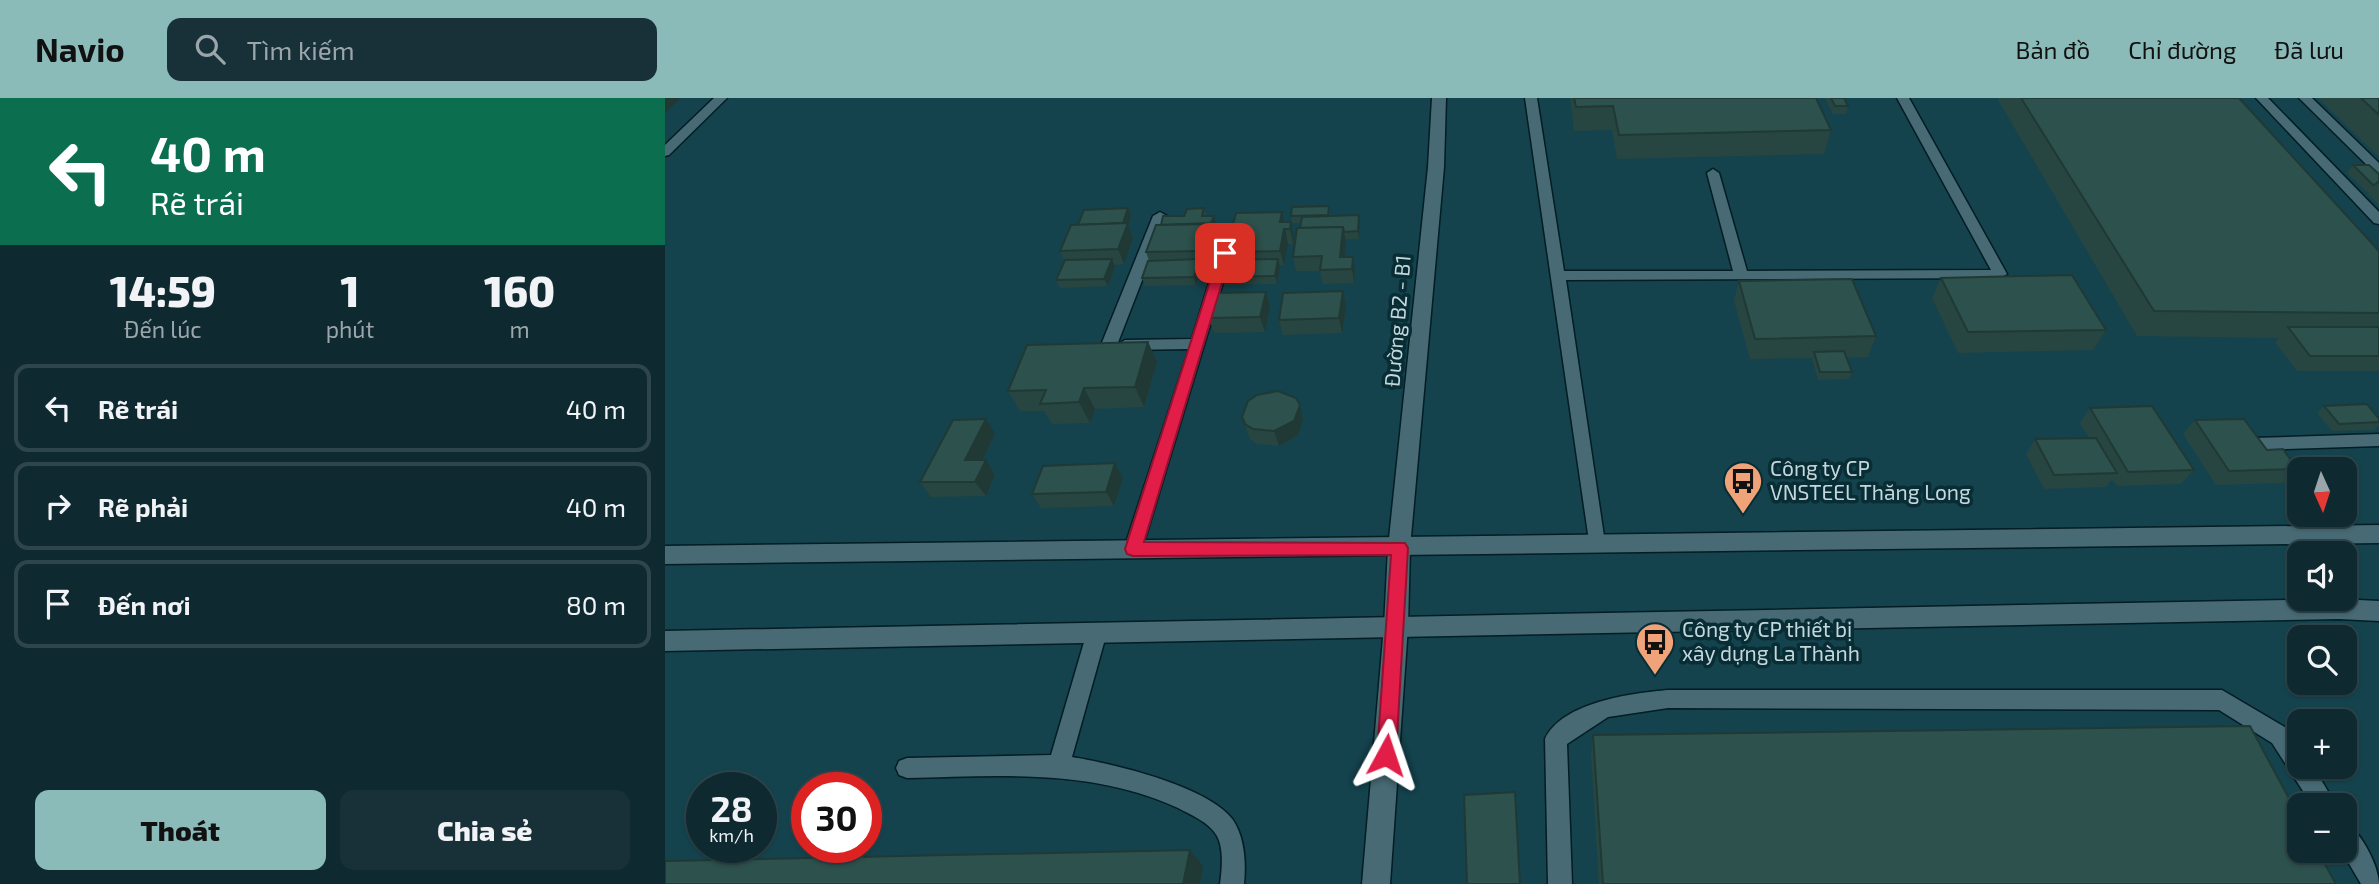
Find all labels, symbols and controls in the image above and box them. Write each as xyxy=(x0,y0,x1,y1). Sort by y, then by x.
search box xyxy=(167,18,657,81)
text: Navio xyxy=(35,29,125,69)
icon: search xyxy=(191,30,229,68)
text: Tìm kiếm xyxy=(247,34,355,65)
text: Bản đồ xyxy=(2016,35,2090,64)
text: Chỉ đường xyxy=(2128,35,2236,64)
text: Đã lưu xyxy=(2274,35,2344,64)
text: 40 m xyxy=(150,123,266,182)
icon: left xyxy=(35,126,126,217)
text: Rẽ trái xyxy=(150,183,244,221)
pin xyxy=(1195,223,1255,283)
icon: arrive xyxy=(1206,234,1244,272)
street label: Đường B2 - B1 xyxy=(1378,254,1415,388)
text: 14:59 xyxy=(110,265,216,315)
text: 1 xyxy=(340,265,359,315)
text: 160 xyxy=(484,265,555,315)
text: Đến lúc xyxy=(124,315,202,343)
text: phút xyxy=(326,315,374,343)
text: m xyxy=(510,315,530,343)
icon: left xyxy=(39,389,77,427)
text: Rẽ trái xyxy=(98,393,178,424)
text: 40 m xyxy=(566,393,626,424)
place label: Công ty CP VNSTEEL Thăng Long xyxy=(1770,455,1971,504)
north arrow xyxy=(2287,457,2357,527)
map controls xyxy=(2287,457,2357,863)
bus stop icon: Công ty CP VNSTEEL Thăng Long xyxy=(1722,460,1764,515)
icon: right xyxy=(39,487,77,525)
text: Rẽ phải xyxy=(98,491,188,522)
text: 40 m xyxy=(566,491,626,522)
button: sound xyxy=(2287,541,2357,611)
icon: arrive xyxy=(39,585,77,623)
text: Đến nơi xyxy=(98,589,191,620)
text: 80 m xyxy=(566,589,626,620)
place label: Công ty CP thiết bị xây dựng La Thành xyxy=(1682,616,1860,665)
bus stop icon: Công ty CP thiết bị xây dựng La Thành xyxy=(1634,621,1676,676)
button: search xyxy=(2287,625,2357,695)
button: + xyxy=(2287,709,2357,779)
position arrow xyxy=(1349,718,1423,792)
speed limit sign: 30 xyxy=(791,772,882,863)
text: 28 xyxy=(710,787,753,829)
button: Thoát xyxy=(35,790,326,870)
button: Chia sẻ xyxy=(340,790,630,870)
button: − xyxy=(2287,793,2357,863)
text: km/h xyxy=(709,824,754,846)

